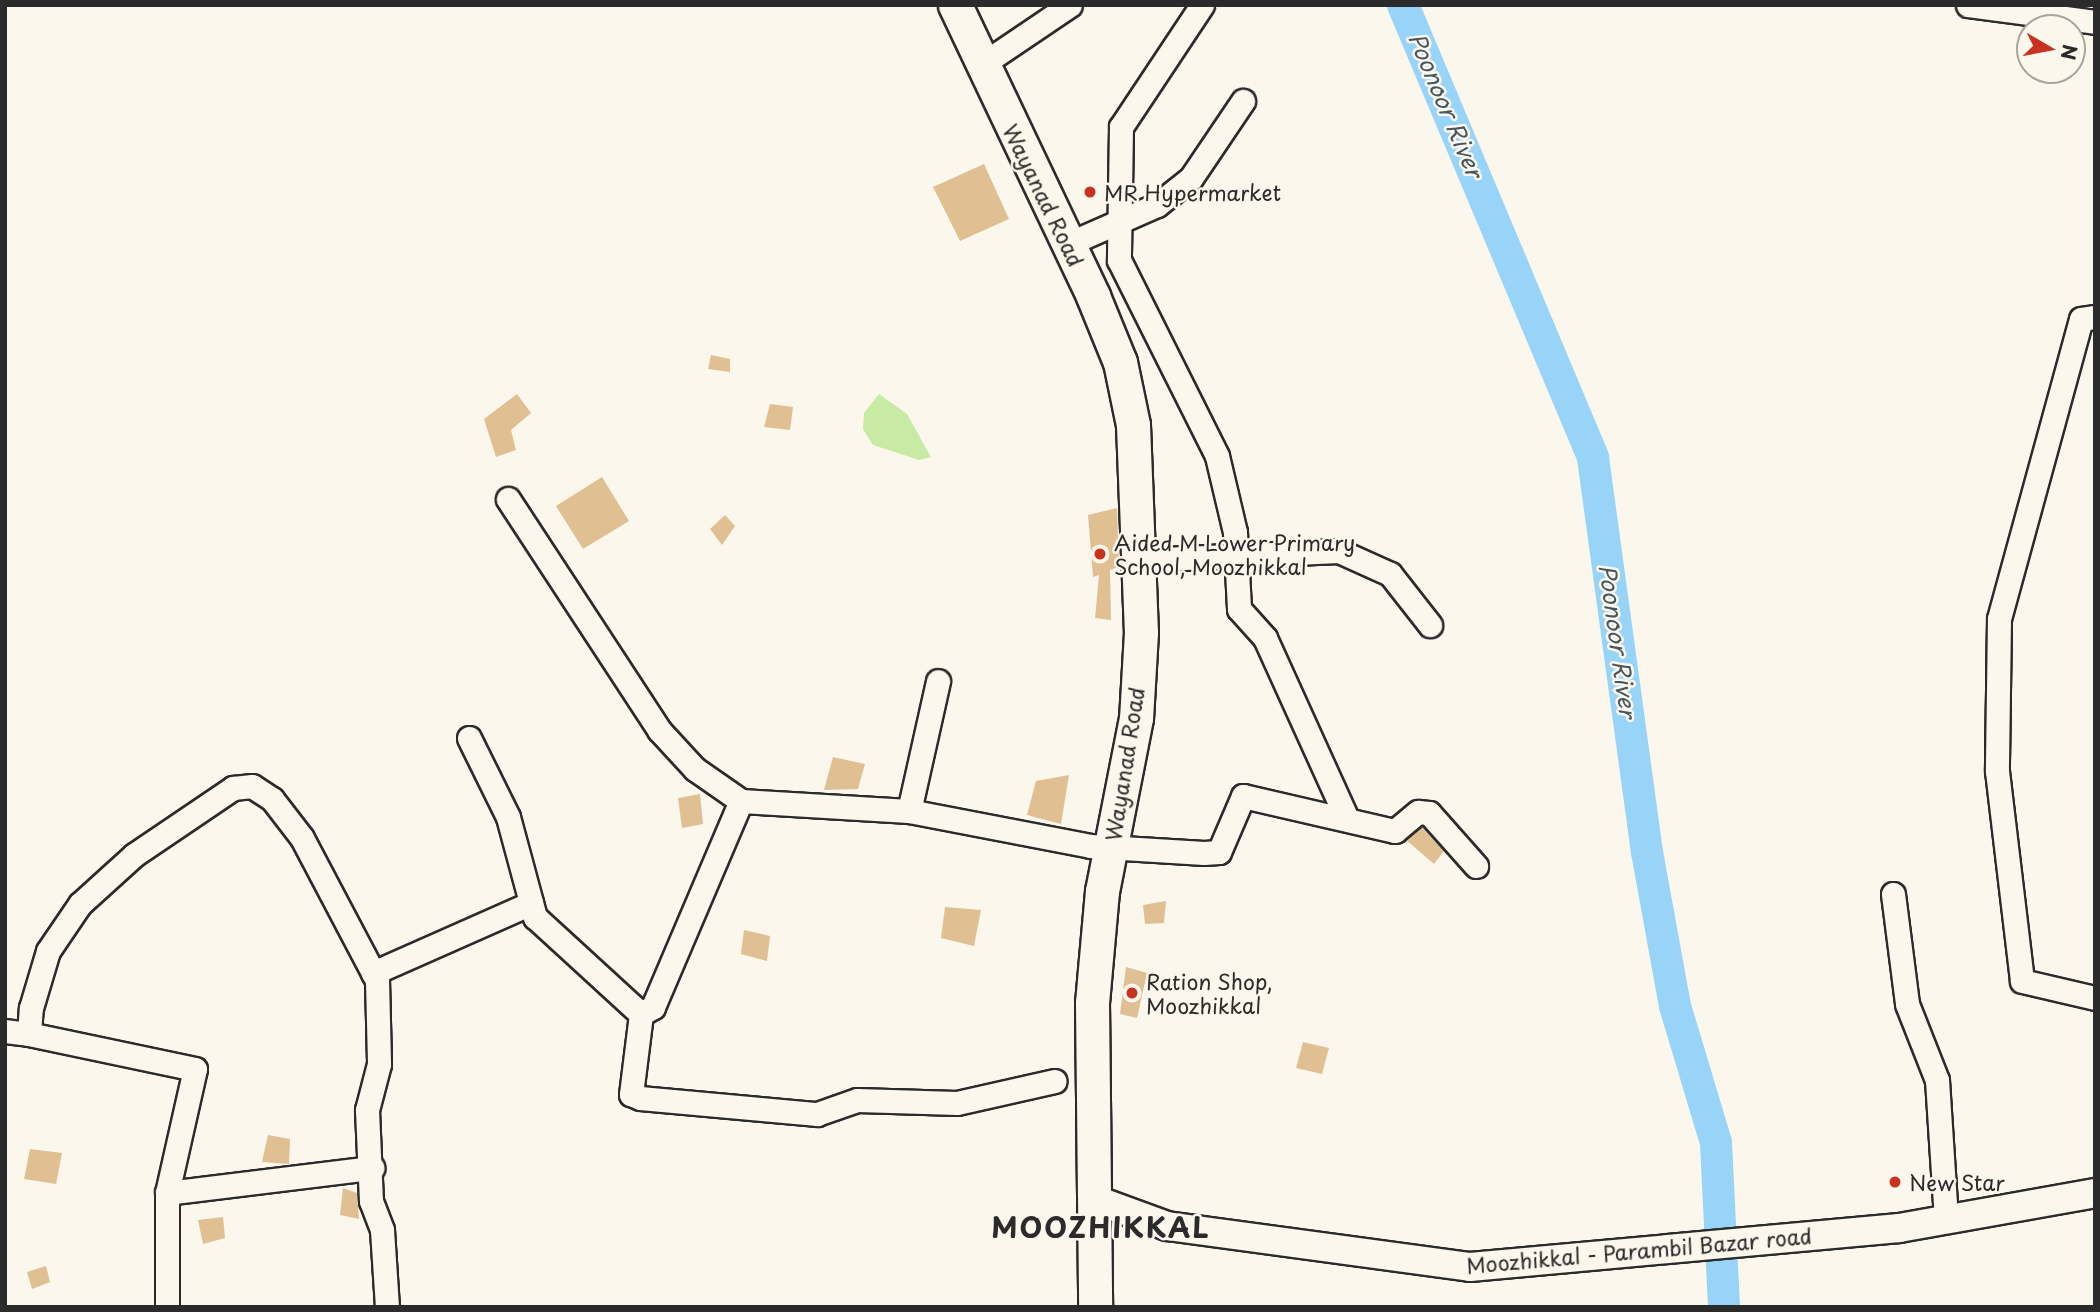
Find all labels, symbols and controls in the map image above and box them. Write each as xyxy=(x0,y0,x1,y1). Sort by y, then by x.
north arrow xyxy=(2016,14,2086,84)
water label: Poonoor River xyxy=(1403,29,1489,181)
text: N xyxy=(2055,42,2085,62)
street label: Wayanad Road xyxy=(999,120,1089,270)
place label: MR Hypermarket xyxy=(1104,179,1281,205)
marker: MR Hypermarket xyxy=(1082,184,1098,200)
place label: Aided M Lower Primary School, Moozhikkal xyxy=(1114,529,1354,579)
marker: Aided M Lower Primary School, Moozhikkal xyxy=(1092,546,1108,562)
water label: Poonoor River xyxy=(1594,563,1642,719)
street label: Wayanad Road xyxy=(1099,686,1149,842)
place label: Ration Shop, Moozhikkal xyxy=(1146,968,1273,1018)
marker: Ration Shop, Moozhikkal xyxy=(1124,985,1140,1001)
place label: New Star xyxy=(1909,1169,2004,1195)
marker: New Star xyxy=(1887,1174,1903,1190)
district label: MOOZHIKKAL xyxy=(994,1210,1208,1244)
street label: Moozhikkal - Parambil Bazar road xyxy=(1464,1222,1814,1278)

